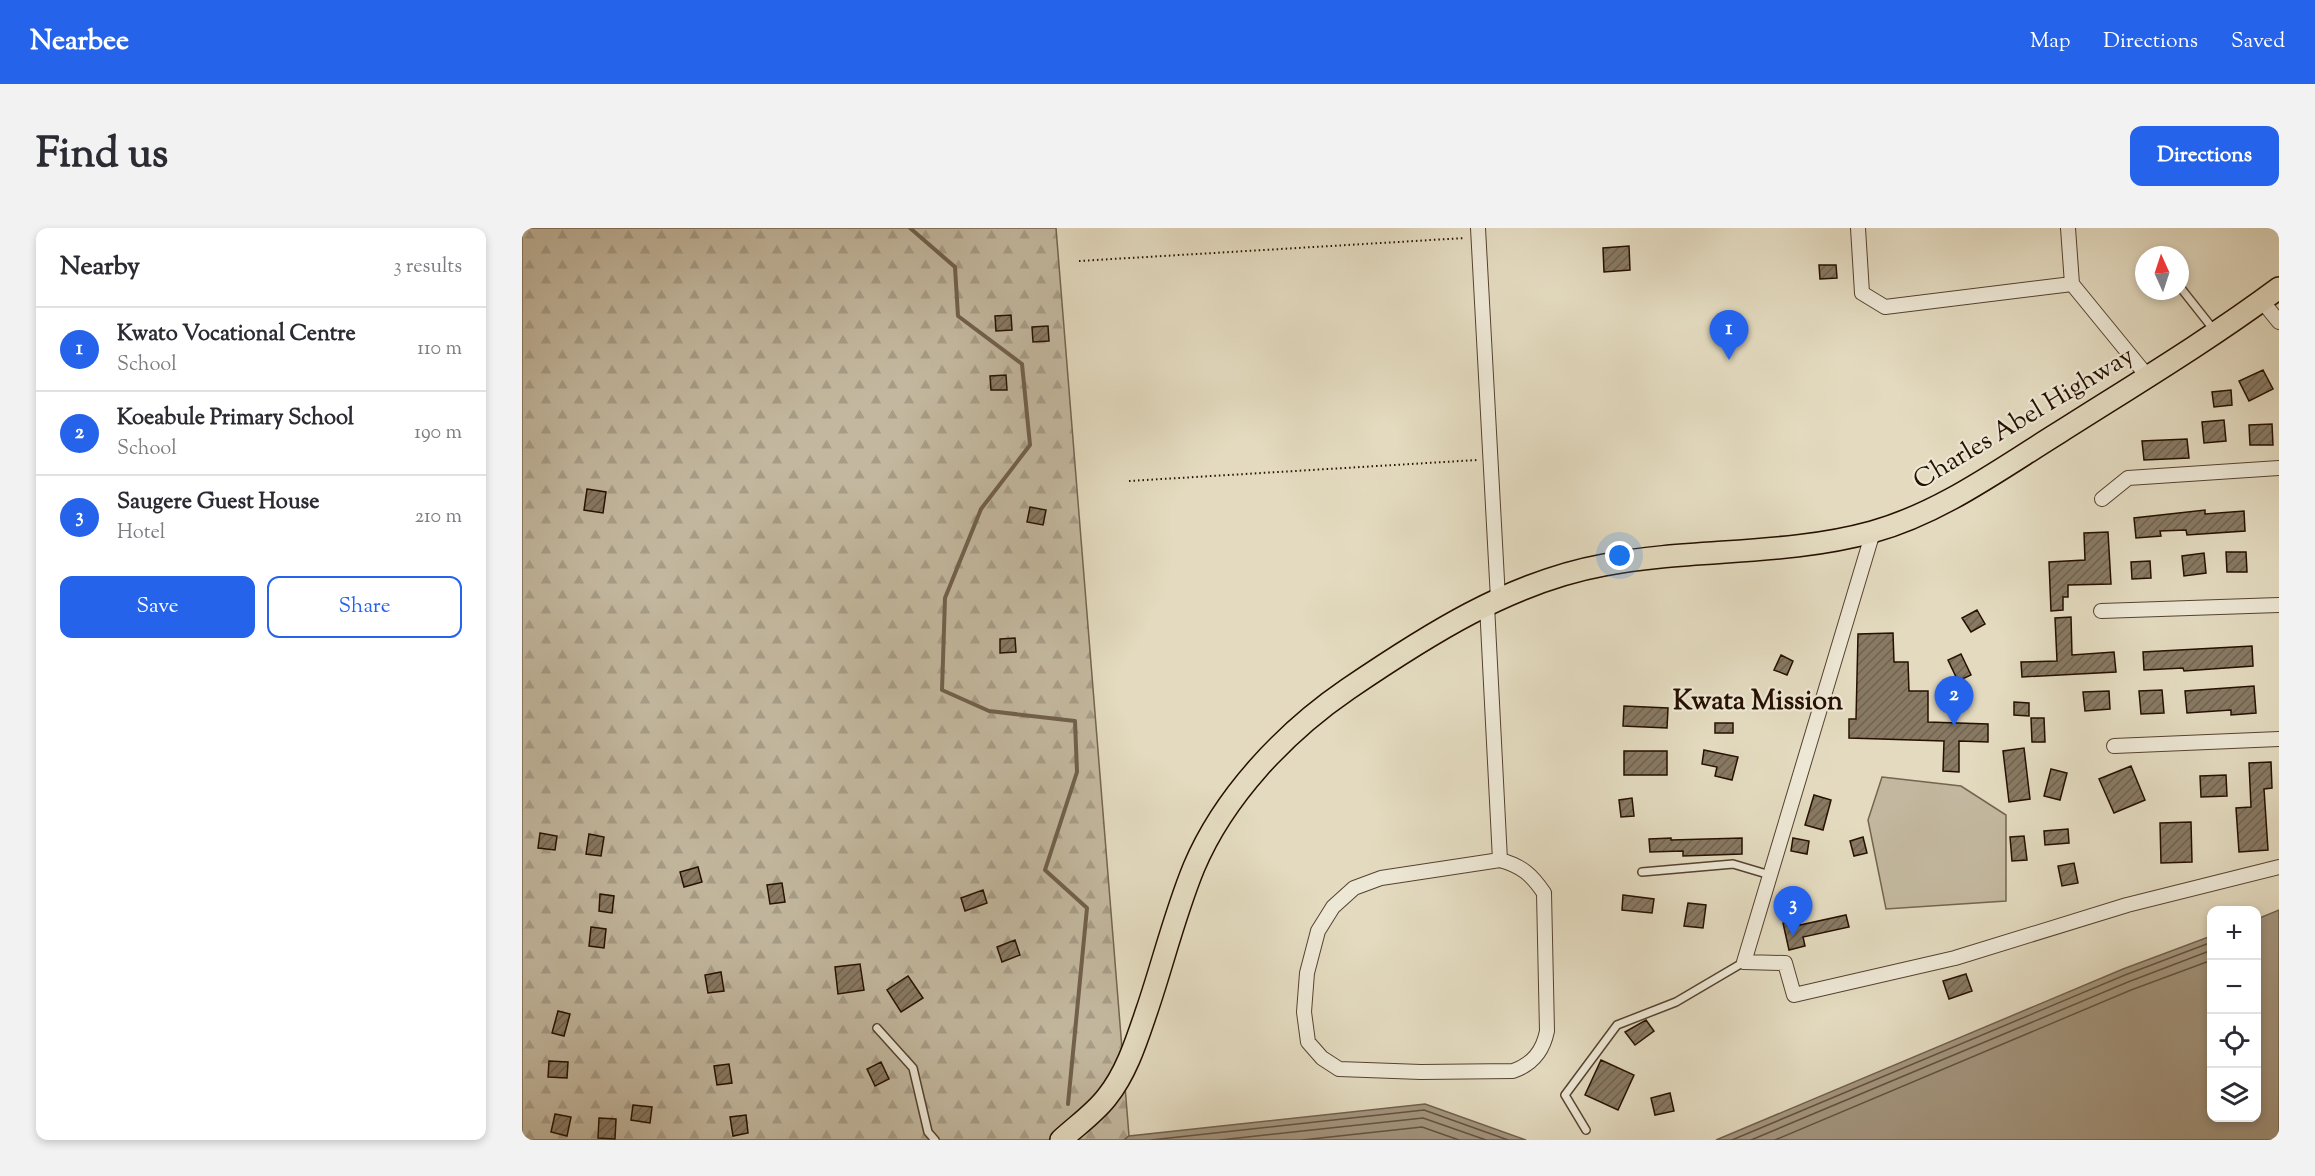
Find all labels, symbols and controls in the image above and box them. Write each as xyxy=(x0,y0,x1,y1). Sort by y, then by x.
text: Nearbee xyxy=(30,22,129,62)
text: Map xyxy=(2030,27,2070,57)
text: Directions xyxy=(2103,27,2198,57)
text: Saved xyxy=(2231,27,2285,57)
text: Find us xyxy=(36,126,168,186)
button: Directions xyxy=(2130,126,2279,186)
north arrow xyxy=(2135,246,2189,300)
text: Nearby xyxy=(60,249,140,286)
text: 3 results xyxy=(393,253,462,282)
pin: 1 xyxy=(1710,310,1748,360)
text: Kwato Vocational Centre xyxy=(117,319,356,351)
text: 1 xyxy=(76,335,83,364)
text: 110 m xyxy=(417,335,462,364)
street label: Charles Abel Highway xyxy=(1907,338,2141,500)
text: School xyxy=(117,351,177,380)
text: Koeabule Primary School xyxy=(117,403,354,435)
text: 2 xyxy=(75,419,84,448)
text: 190 m xyxy=(414,419,462,448)
text: School xyxy=(117,435,177,464)
text: Saugere Guest House xyxy=(117,487,319,519)
text: 3 xyxy=(75,503,84,532)
text: 210 m xyxy=(415,503,462,532)
text: Hotel xyxy=(117,519,165,548)
your location xyxy=(1605,541,1634,570)
button: Save xyxy=(60,576,255,638)
button: Share xyxy=(267,576,462,638)
pin: 2 xyxy=(1934,676,1974,726)
district label: Kwata Mission xyxy=(1673,683,1843,722)
pin: 3 xyxy=(1774,886,1812,936)
map controls xyxy=(2207,906,2261,1122)
button: + xyxy=(2207,906,2261,960)
button: − xyxy=(2207,960,2261,1014)
button: locate xyxy=(2207,1014,2261,1068)
button: layers xyxy=(2207,1068,2261,1122)

